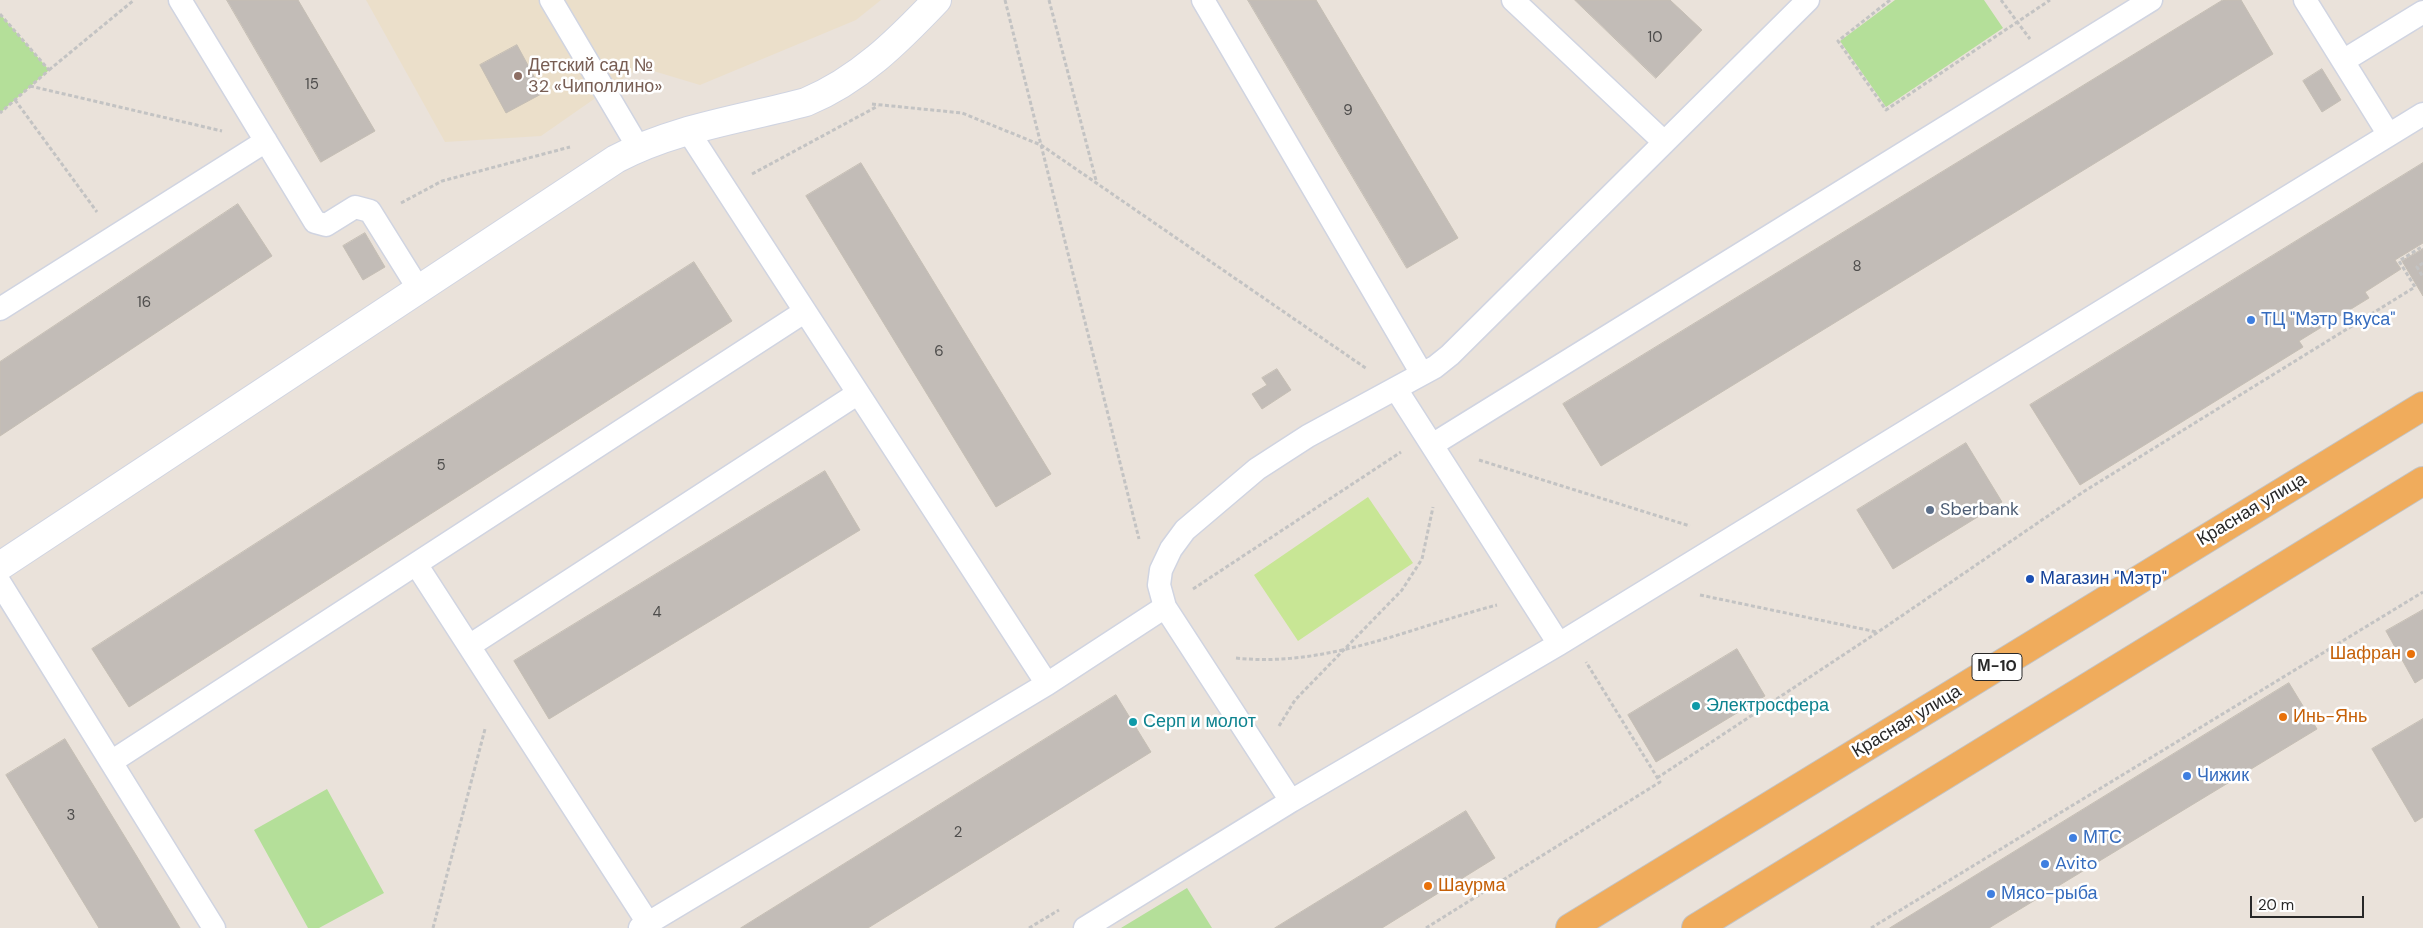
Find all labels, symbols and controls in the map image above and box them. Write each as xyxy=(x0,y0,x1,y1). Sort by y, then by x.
house number: 10 xyxy=(1648,29,1662,47)
place label: Детский сад № 32 «Чиполлино» xyxy=(528,55,662,98)
marker: Детский сад № 32 «Чиполлино» xyxy=(512,70,524,82)
house number: 15 xyxy=(305,76,319,94)
house number: 9 xyxy=(1343,102,1353,120)
house number: 8 xyxy=(1852,258,1862,276)
house number: 16 xyxy=(137,294,151,312)
place label: ТЦ "Мэтр Вкуса" xyxy=(2261,309,2395,331)
marker: ТЦ "Мэтр Вкуса" xyxy=(2245,314,2257,326)
house number: 6 xyxy=(934,343,944,361)
house number: 5 xyxy=(436,457,446,475)
street label: Красная улица xyxy=(2194,469,2310,551)
place label: Sberbank xyxy=(1940,499,2019,521)
marker: Sberbank xyxy=(1924,504,1936,516)
place label: Магазин "Мэтр" xyxy=(2040,568,2167,590)
marker: Магазин "Мэтр" xyxy=(2024,573,2036,585)
house number: 4 xyxy=(652,604,662,622)
place label: Шафран xyxy=(2330,643,2401,665)
marker: Шафран xyxy=(2405,648,2417,660)
road number: М-10 xyxy=(1972,654,2022,680)
street label: Красная улица xyxy=(1849,681,1965,763)
place label: Электросфера xyxy=(1706,695,1829,717)
marker: Электросфера xyxy=(1690,700,1702,712)
place label: Инь-Янь xyxy=(2293,706,2367,728)
place label: Серп и молот xyxy=(1143,711,1256,733)
marker: Инь-Янь xyxy=(2277,711,2289,723)
marker: Серп и молот xyxy=(1127,716,1139,728)
place label: Чижик xyxy=(2197,765,2249,787)
marker: Чижик xyxy=(2181,770,2193,782)
house number: 3 xyxy=(67,807,75,825)
house number: 2 xyxy=(954,824,962,842)
place label: МТС xyxy=(2083,827,2122,849)
marker: МТС xyxy=(2067,832,2079,844)
place label: Avito xyxy=(2055,853,2097,875)
marker: Avito xyxy=(2039,858,2051,870)
place label: Шаурма xyxy=(1438,875,1506,897)
marker: Шаурма xyxy=(1422,880,1434,892)
place label: Мясо-рыба xyxy=(2001,883,2098,905)
scale bar xyxy=(2253,886,2367,918)
marker: Мясо-рыба xyxy=(1985,888,1997,900)
text: 20 m xyxy=(2258,895,2294,915)

